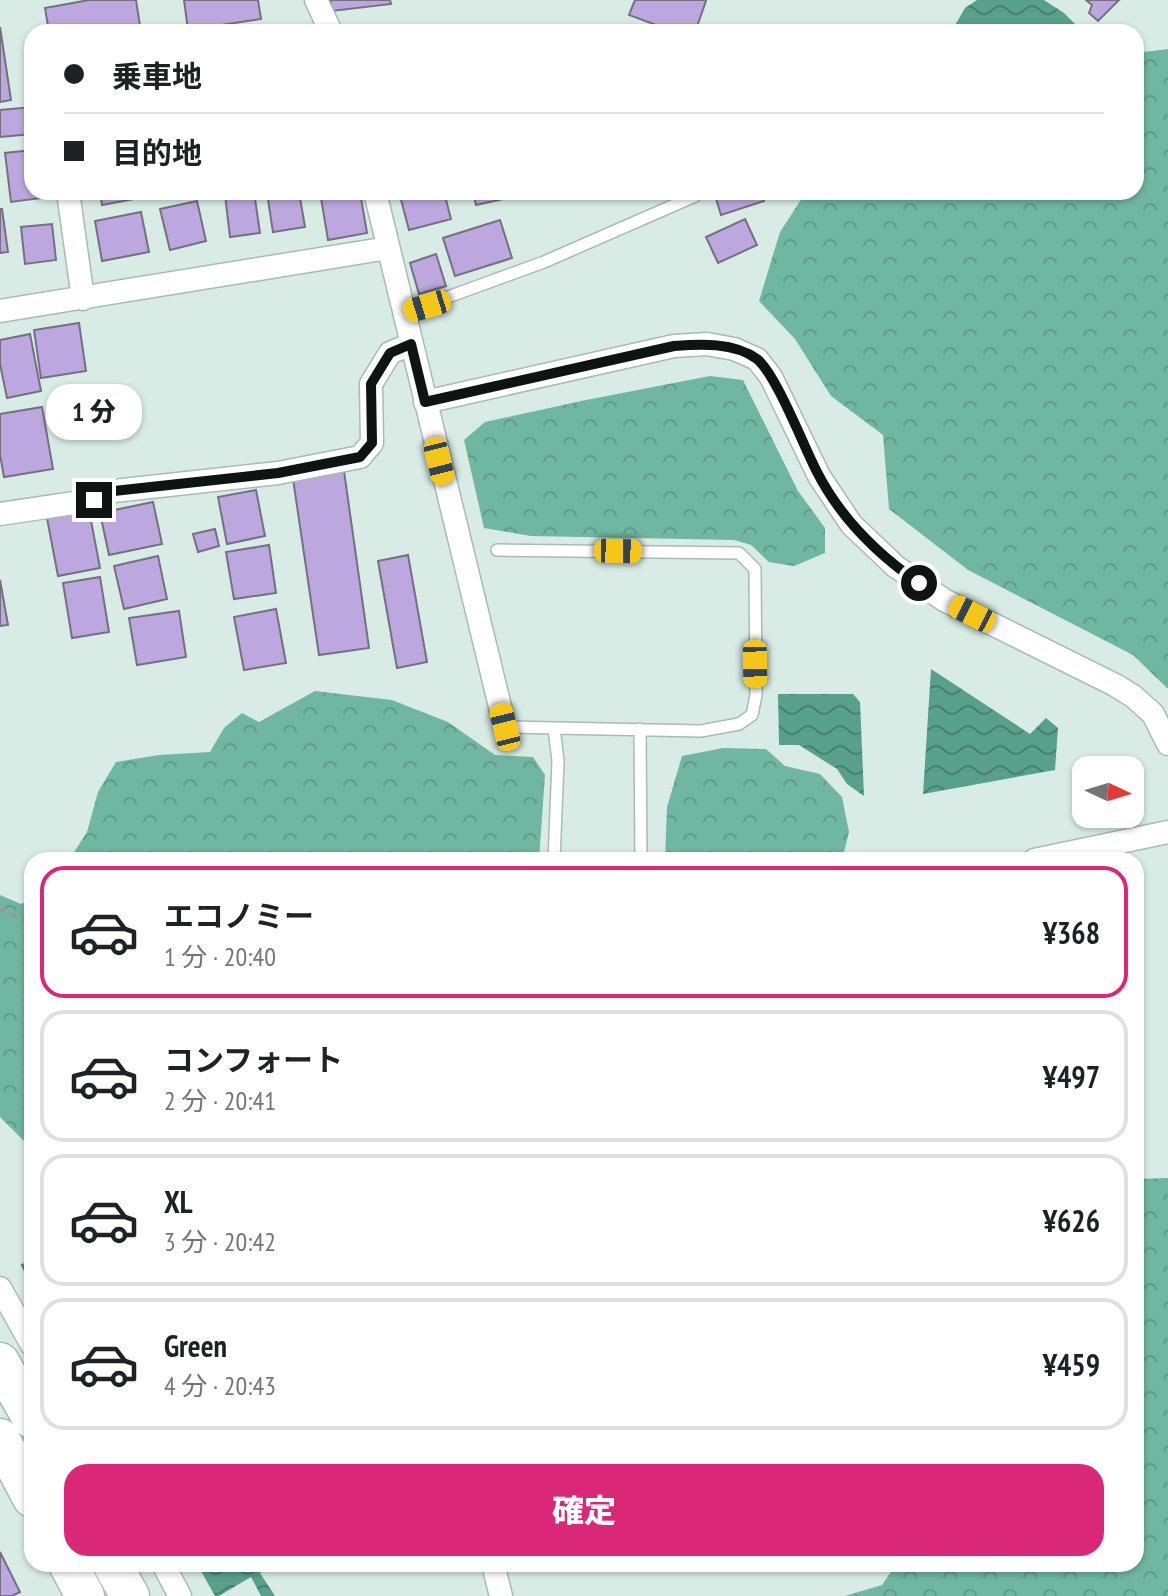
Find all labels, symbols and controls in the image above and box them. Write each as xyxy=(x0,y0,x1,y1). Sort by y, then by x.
text: 乗車地 xyxy=(112,56,202,95)
text: 目的地 xyxy=(112,133,202,172)
car xyxy=(401,288,453,324)
callout: 1 分 xyxy=(46,384,142,440)
text: 1 分 xyxy=(72,395,116,428)
car xyxy=(422,435,456,487)
route end xyxy=(76,482,112,518)
car xyxy=(594,539,642,563)
route start xyxy=(901,565,937,601)
car xyxy=(945,592,999,636)
car xyxy=(743,640,767,688)
car xyxy=(488,701,522,753)
north arrow xyxy=(1072,756,1144,828)
map controls xyxy=(1072,756,1144,828)
icon: car xyxy=(68,896,140,968)
text: エコノミー xyxy=(164,896,314,935)
text: ¥368 xyxy=(1043,913,1100,952)
text: 1 分 · 20:40 xyxy=(164,940,276,973)
icon: car xyxy=(68,1040,140,1112)
text: コンフォート xyxy=(164,1040,343,1079)
text: ¥497 xyxy=(1043,1057,1100,1096)
text: 2 分 · 20:41 xyxy=(164,1084,276,1117)
text: XL xyxy=(164,1182,193,1221)
icon: car xyxy=(68,1184,140,1256)
text: ¥626 xyxy=(1043,1201,1100,1240)
text: 3 分 · 20:42 xyxy=(164,1225,276,1258)
text: Green xyxy=(164,1326,227,1365)
icon: car xyxy=(68,1328,140,1400)
text: ¥459 xyxy=(1043,1345,1100,1384)
text: 4 分 · 20:43 xyxy=(164,1369,276,1402)
button: 確定 xyxy=(64,1464,1104,1556)

